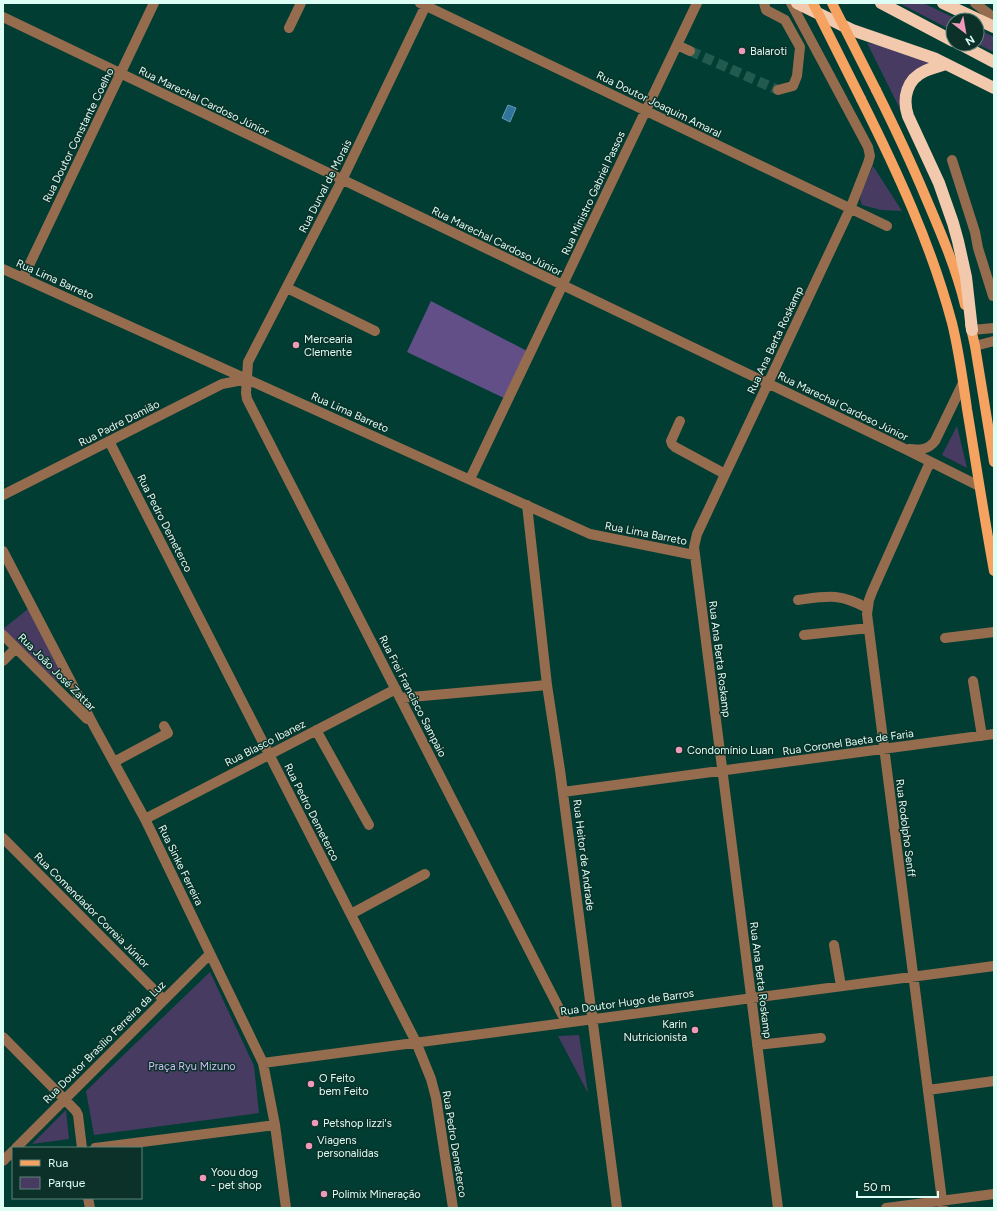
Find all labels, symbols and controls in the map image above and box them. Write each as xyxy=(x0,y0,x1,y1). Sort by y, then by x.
north arrow xyxy=(945,12,985,52)
text: N xyxy=(963,32,977,48)
place label: Balaroti xyxy=(750,45,787,58)
marker: Balaroti xyxy=(737,46,747,56)
street label: Rua Marechal Cardoso Júnior xyxy=(136,64,271,139)
street label: Rua Doutor Constante Coelho xyxy=(40,66,117,205)
street label: Rua Doutor Joaquim Amaral xyxy=(594,69,723,140)
street label: Rua Ministro Gabriel Passos xyxy=(559,129,628,257)
street label: Rua Durval de Morais xyxy=(296,137,355,235)
street label: Rua Marechal Cardoso Júnior xyxy=(429,204,564,279)
street label: Rua Lima Barreto xyxy=(14,257,96,302)
street label: Rua Ana Berta Roskamp xyxy=(745,284,806,396)
place label: Mercearia Clemente xyxy=(304,333,352,359)
marker: Mercearia Clemente xyxy=(291,340,301,350)
street label: Rua Marechal Cardoso Júnior xyxy=(775,369,910,444)
street label: Rua Lima Barreto xyxy=(309,390,391,435)
street label: Rua Padre Damião xyxy=(77,397,162,449)
street label: Rua Pedro Demeterco xyxy=(134,472,195,574)
street label: Rua Lima Barreto xyxy=(604,519,688,548)
street label: Rua Ana Berta Roskamp xyxy=(706,600,733,719)
street label: Rua João José Zattar xyxy=(15,631,98,714)
street label: Rua Frei Francisco Sampaio xyxy=(376,633,449,759)
street label: Rua Blasco Ibanez xyxy=(223,717,308,769)
street label: Rua Coronel Baeta de Faria xyxy=(782,727,915,758)
place label: Condomínio Luan xyxy=(687,744,774,757)
marker: Condomínio Luan xyxy=(674,745,684,755)
street label: Rua Pedro Demeterco xyxy=(281,761,342,863)
street label: Rua Rodolpho Senff xyxy=(893,778,918,879)
street label: Rua Heitor de Andrade xyxy=(570,799,597,911)
street label: Rua Sinke Ferreira xyxy=(155,823,206,908)
street label: Rua Comendador Correia Júnior xyxy=(31,850,152,971)
street label: Rua Ana Berta Roskamp xyxy=(747,921,774,1040)
street label: Rua Doutor Brasílio Ferreira da Luz xyxy=(40,978,168,1106)
street label: Rua Doutor Hugo de Barros xyxy=(559,987,695,1018)
place label: Karin Nutricionista xyxy=(623,1018,687,1044)
marker: Karin Nutricionista xyxy=(690,1025,700,1035)
park label: Praça Ryu Mizuno xyxy=(148,1060,236,1073)
place label: O Feito bem Feito xyxy=(319,1072,369,1098)
marker: O Feito bem Feito xyxy=(306,1079,316,1089)
street label: Rua Pedro Demeterco xyxy=(440,1090,469,1198)
place label: Petshop lizzi's xyxy=(323,1117,392,1130)
marker: Petshop lizzi's xyxy=(310,1118,320,1128)
place label: Viagens personalidas xyxy=(317,1134,379,1160)
marker: Viagens personalidas xyxy=(304,1141,314,1151)
legend xyxy=(12,1147,142,1199)
text: Rua xyxy=(48,1156,68,1170)
place label: Yoou dog - pet shop xyxy=(211,1166,262,1192)
marker: Yoou dog - pet shop xyxy=(198,1173,208,1183)
scale bar xyxy=(857,1173,938,1199)
text: Parque xyxy=(48,1176,86,1190)
text: 50 m xyxy=(863,1180,891,1194)
place label: Polimix Mineração xyxy=(332,1188,421,1201)
marker: Polimix Mineração xyxy=(319,1189,329,1199)

